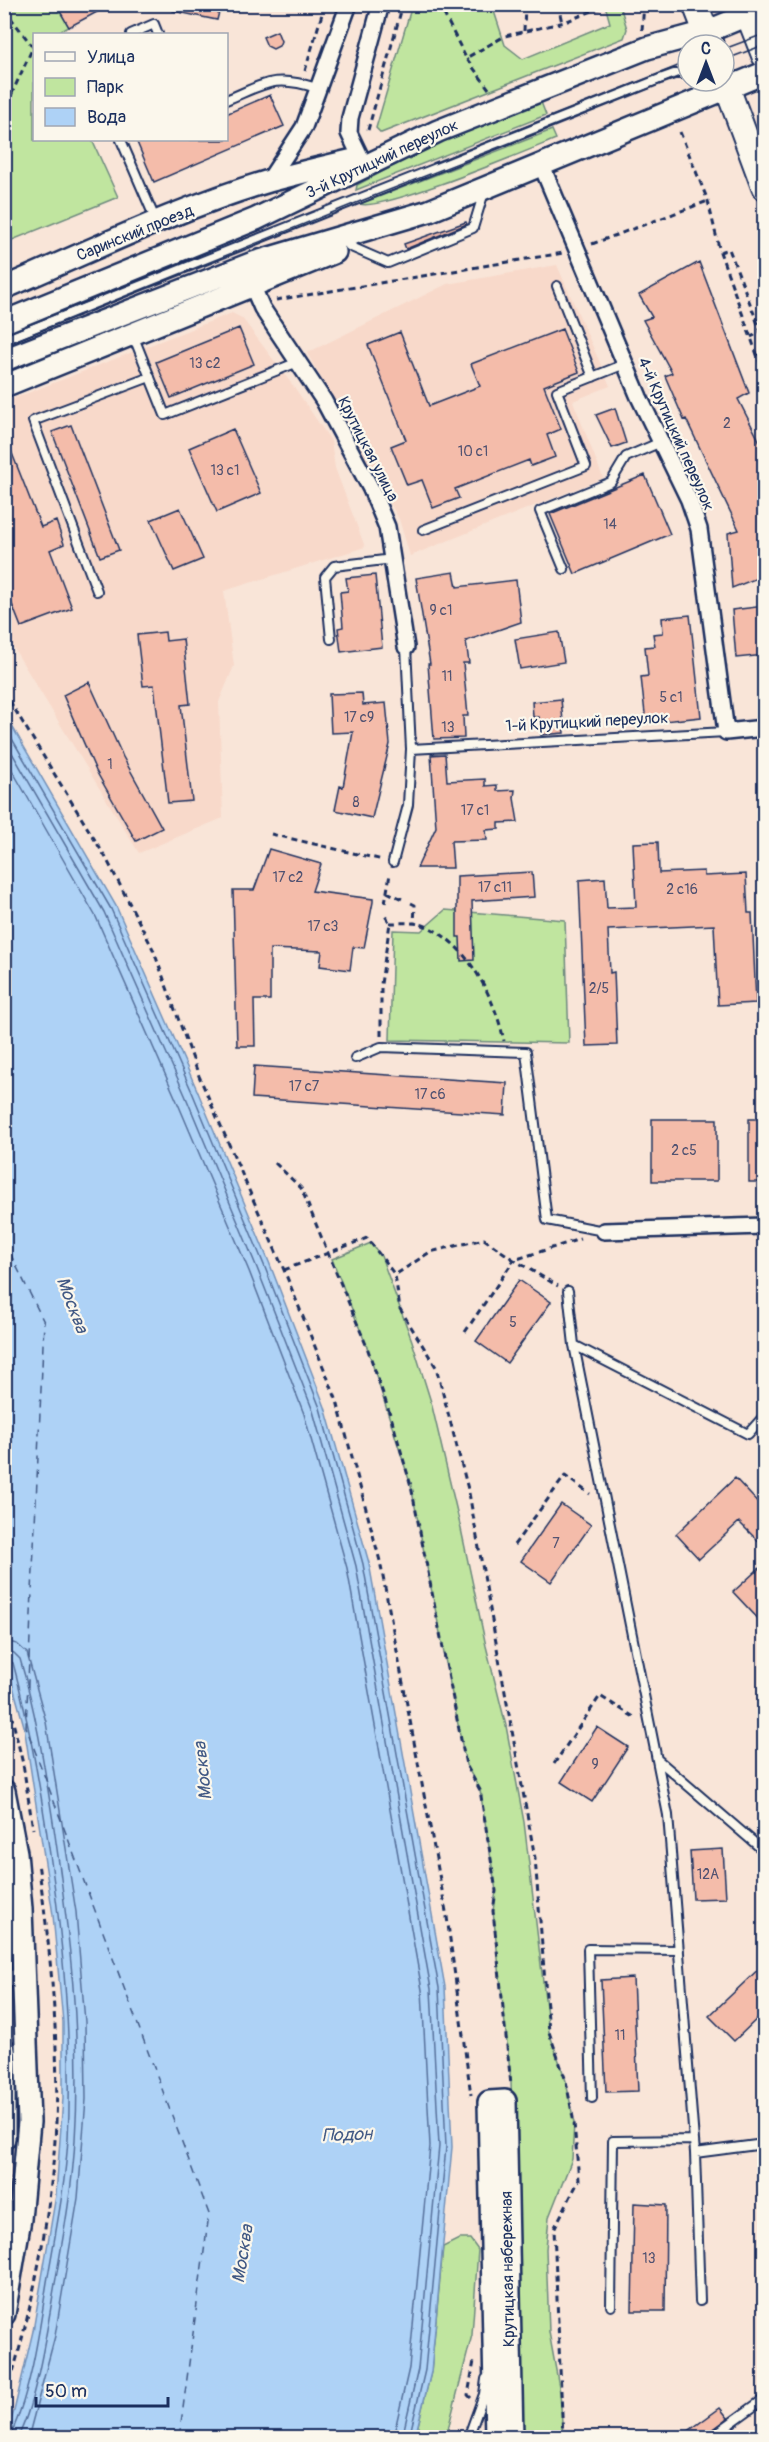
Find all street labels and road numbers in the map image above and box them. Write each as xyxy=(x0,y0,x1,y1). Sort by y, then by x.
street label: 3-й Крутицкий переулок xyxy=(303,115,461,203)
street label: Саринский проезд xyxy=(74,200,197,266)
street label: 4-й Крутицкий переулок xyxy=(633,354,719,514)
street label: Крутицкая улица xyxy=(333,393,403,505)
street label: 1-й Крутицкий переулок xyxy=(505,708,669,736)
street label: Крутицкая набережная xyxy=(497,2191,519,2347)

